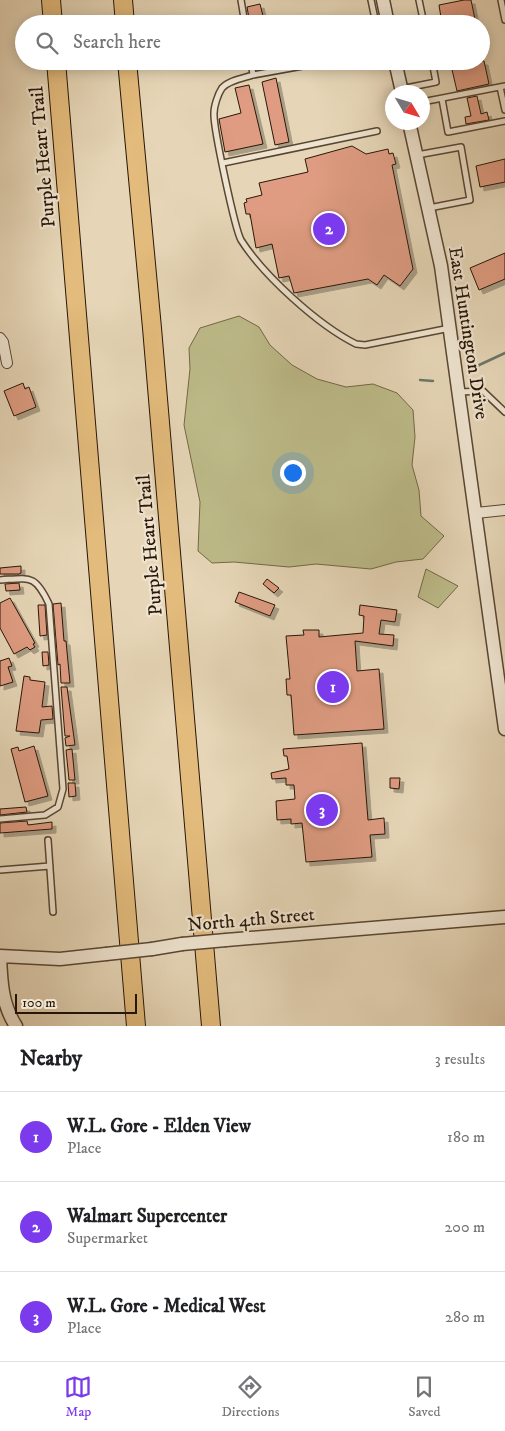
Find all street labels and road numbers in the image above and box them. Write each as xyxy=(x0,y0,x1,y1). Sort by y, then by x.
street label: Purple Heart Trail xyxy=(25,85,61,228)
street label: East Huntington Drive xyxy=(443,245,493,421)
street label: Purple Heart Trail xyxy=(132,473,168,616)
street label: North 4th Street xyxy=(186,903,316,937)

